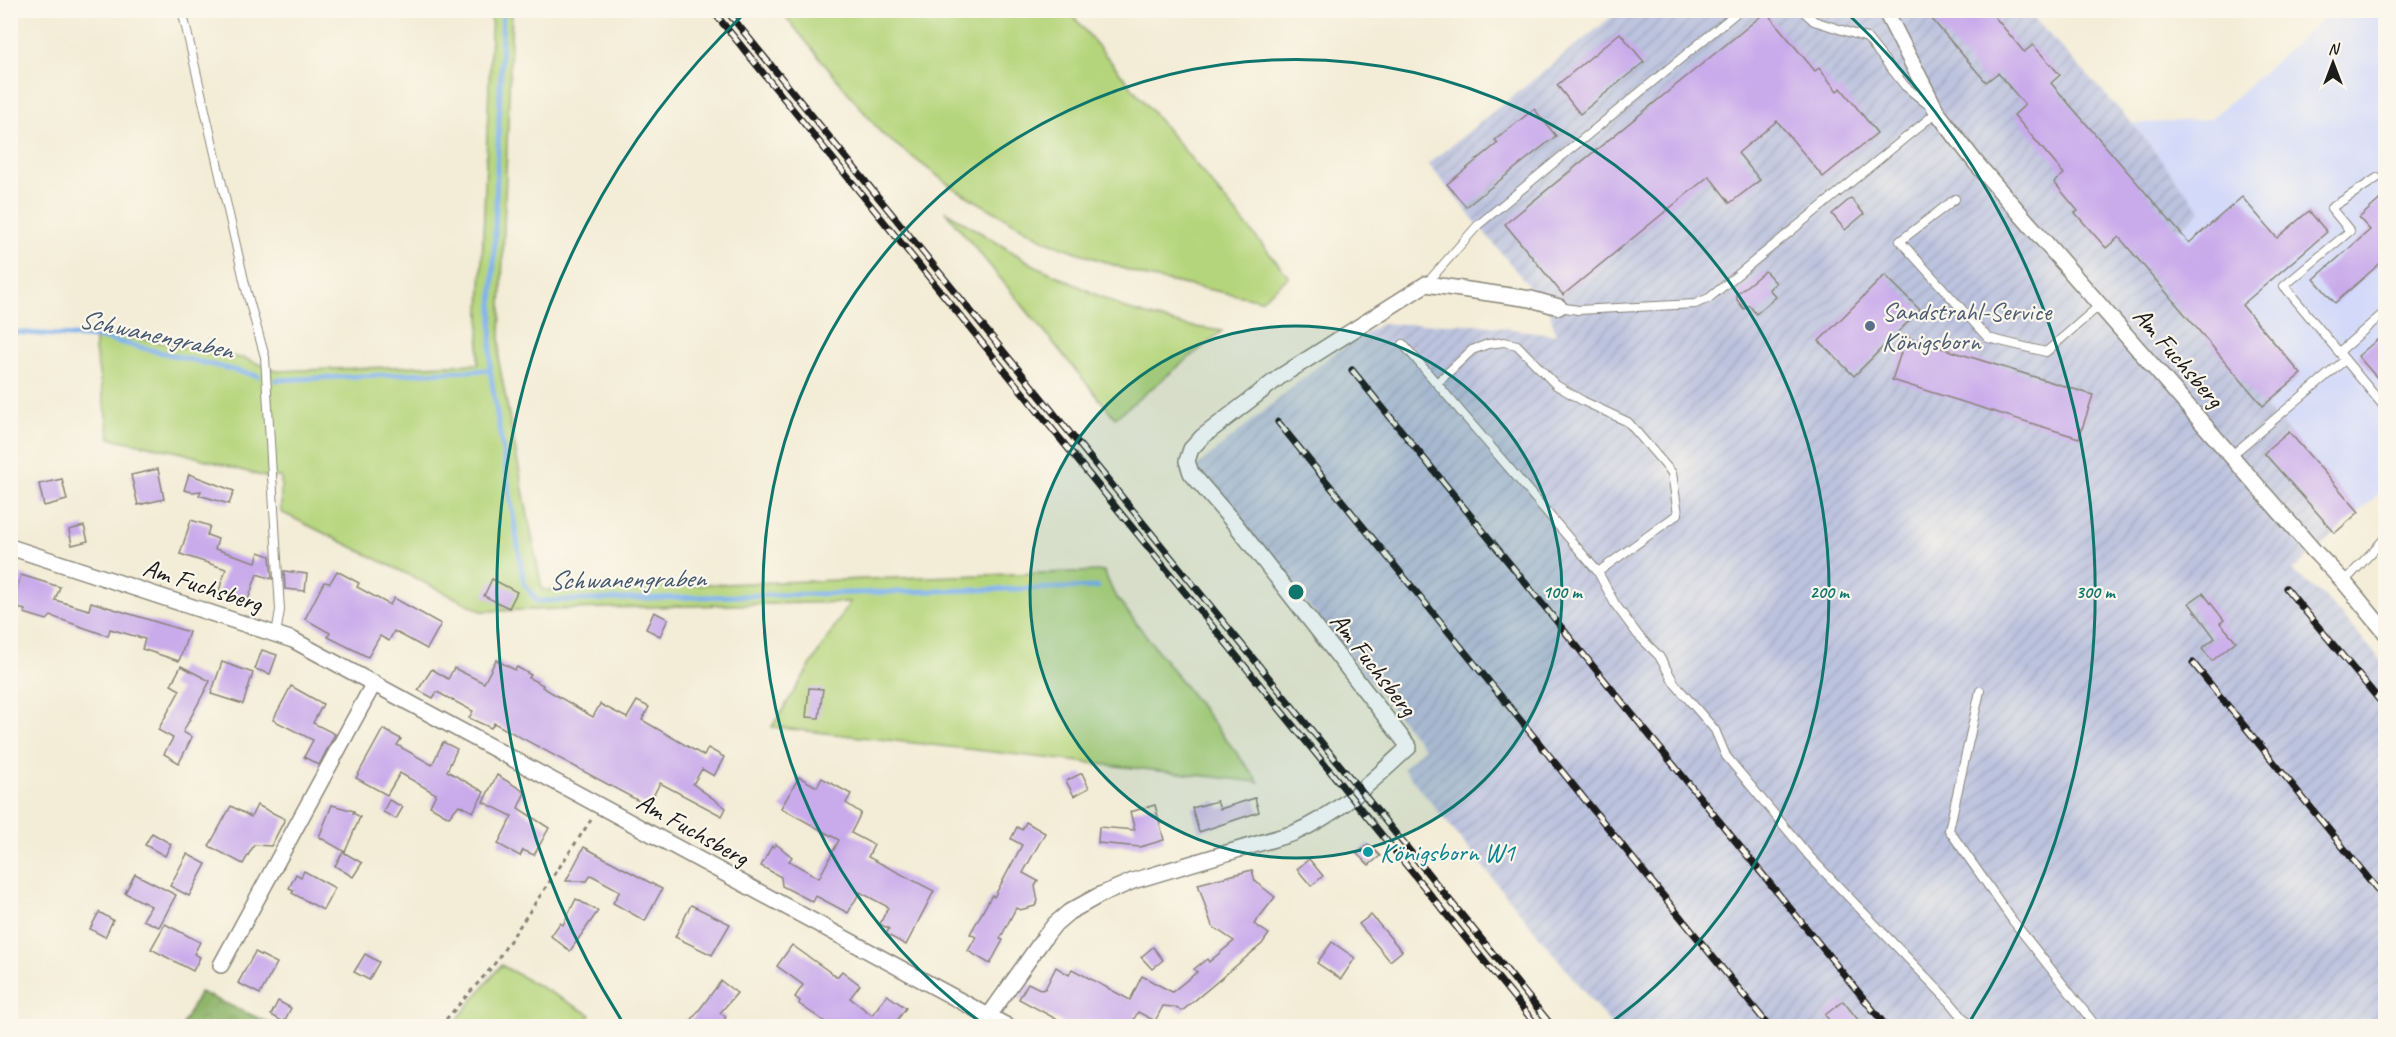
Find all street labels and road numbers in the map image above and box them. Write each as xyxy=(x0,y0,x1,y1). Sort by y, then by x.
street label: Am Fuchsberg xyxy=(2126,300,2233,416)
street label: Am Fuchsberg xyxy=(139,551,268,621)
street label: Am Fuchsberg xyxy=(1323,606,1426,724)
street label: Am Fuchsberg xyxy=(631,785,756,875)

